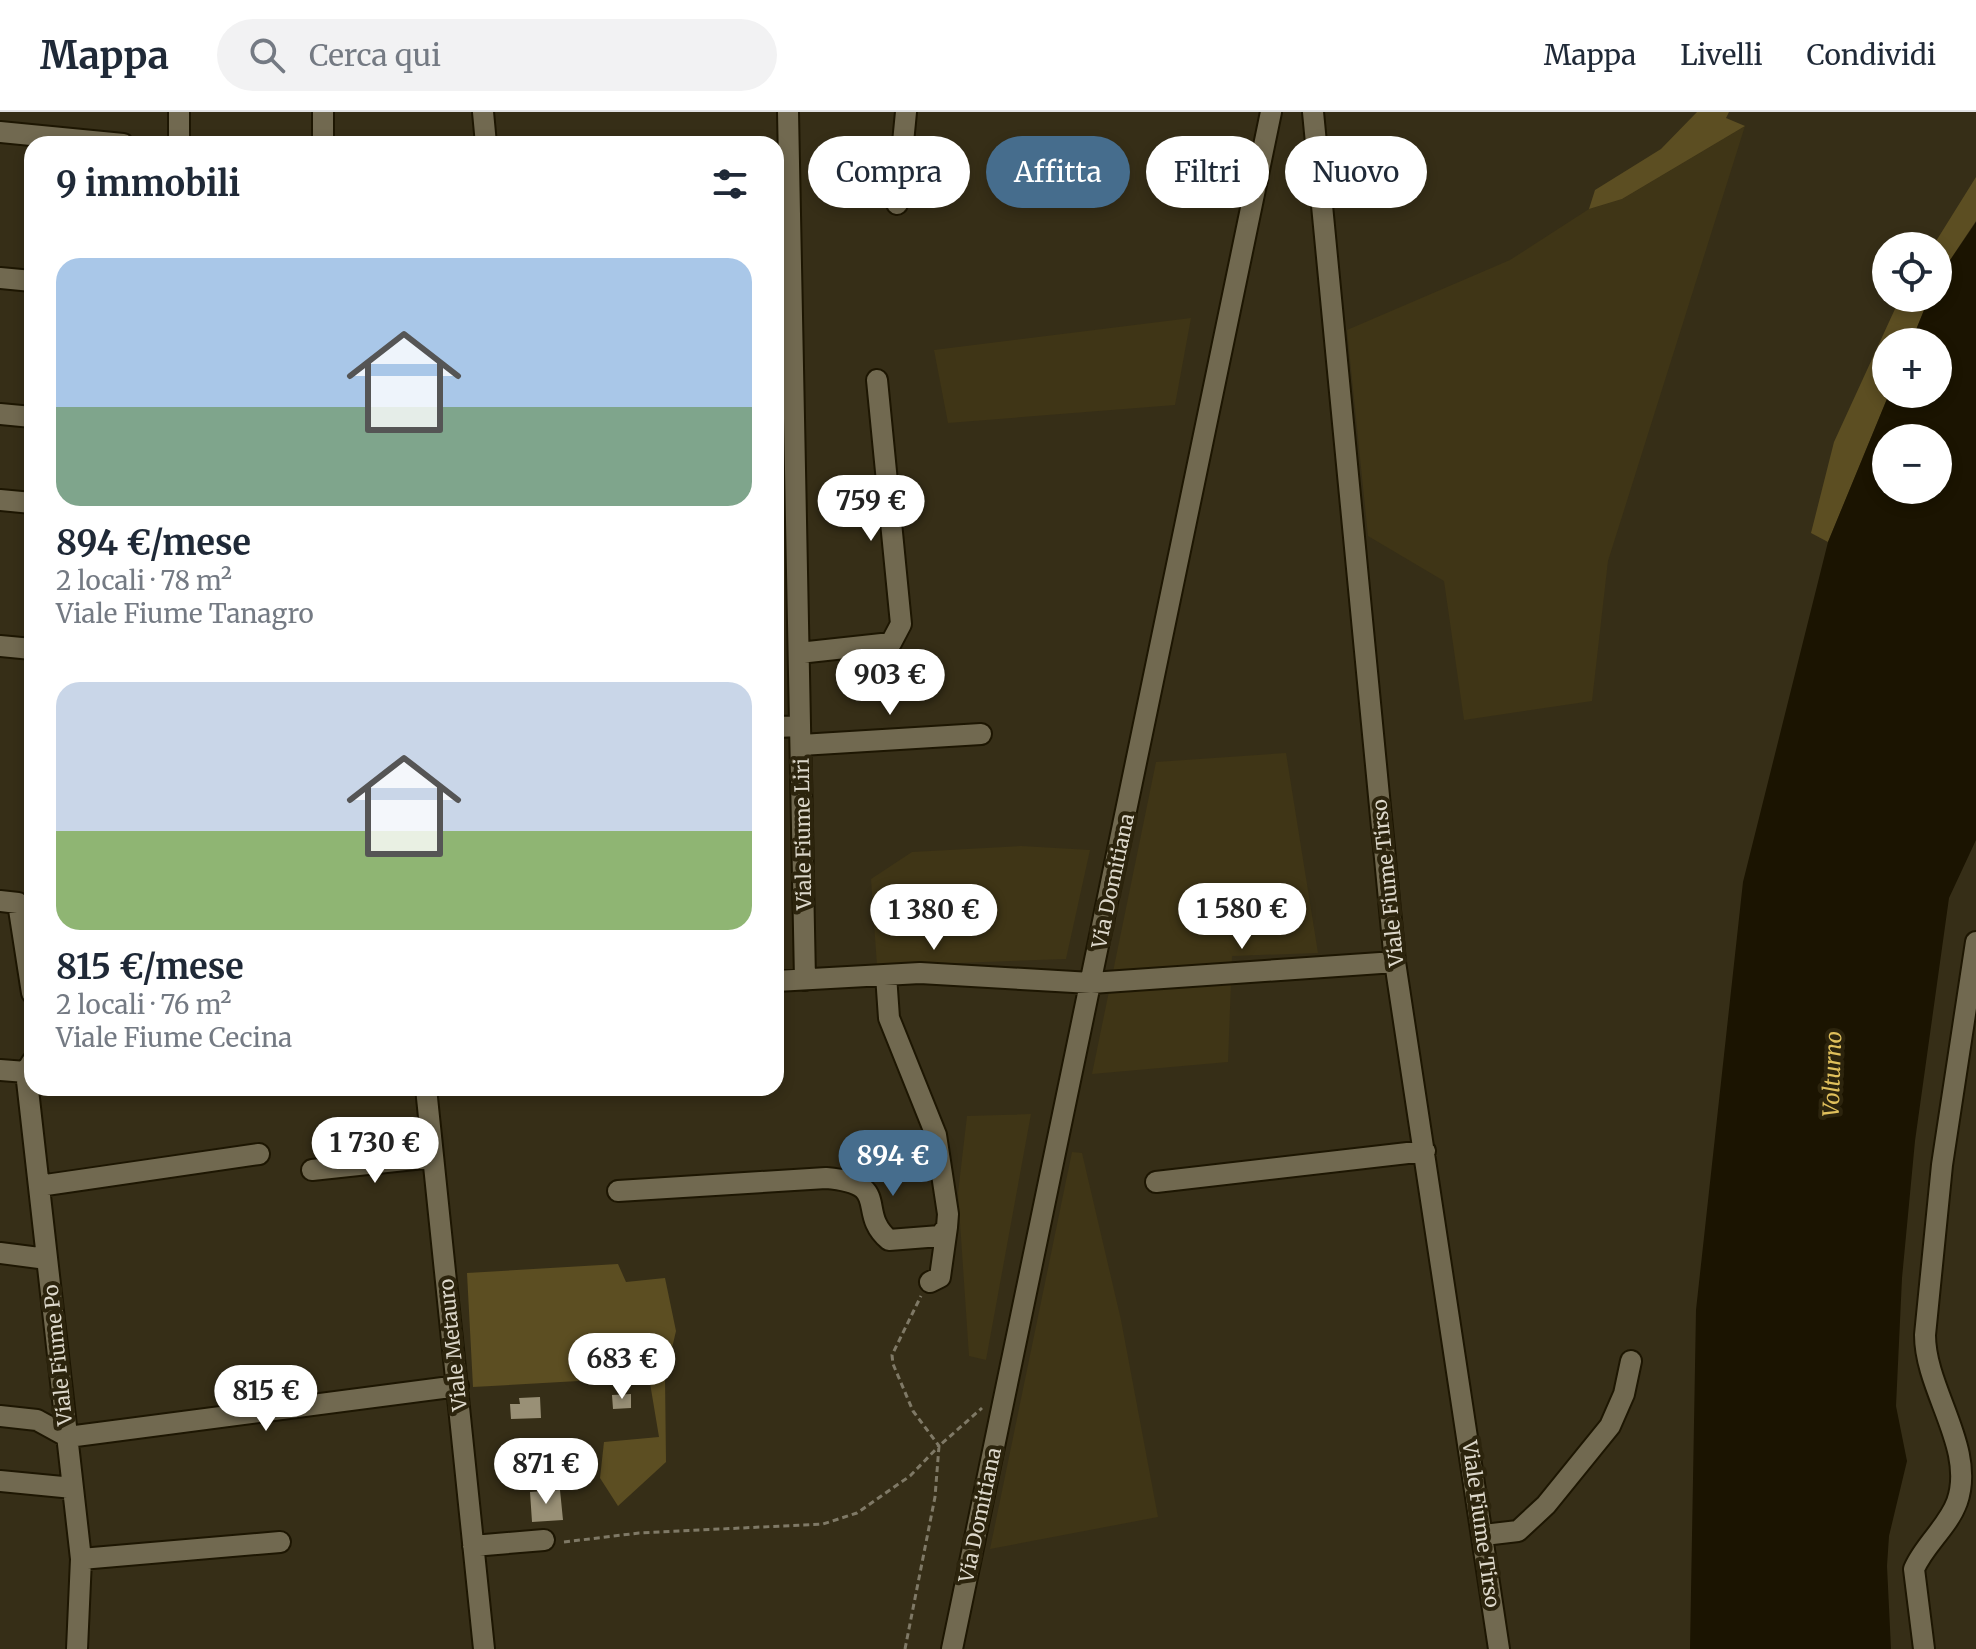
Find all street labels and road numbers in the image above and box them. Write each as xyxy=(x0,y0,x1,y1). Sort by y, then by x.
street label: Viale Fiume Liri xyxy=(789,758,816,911)
street label: Viale Fiume Tirso xyxy=(1366,798,1409,969)
street label: Via Domitiana xyxy=(1086,811,1139,952)
street label: Viale Metauro xyxy=(433,1277,472,1413)
street label: Viale Fiume Po xyxy=(38,1283,77,1428)
street label: Viale Fiume Tirso xyxy=(1457,1438,1506,1609)
street label: Via Domitiana xyxy=(953,1445,1006,1586)

